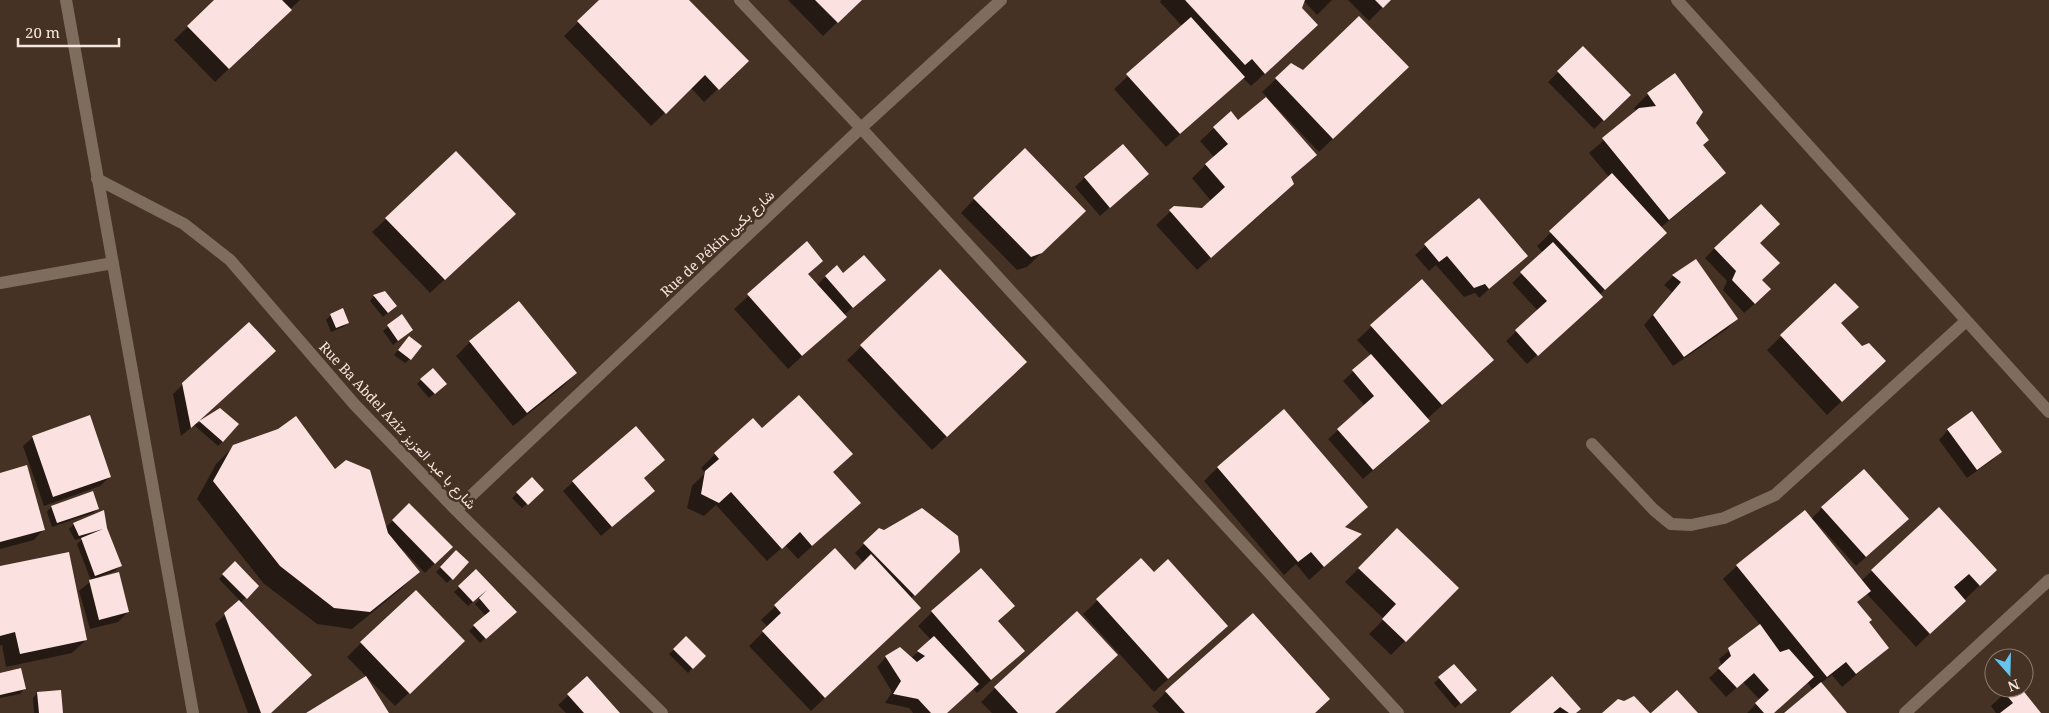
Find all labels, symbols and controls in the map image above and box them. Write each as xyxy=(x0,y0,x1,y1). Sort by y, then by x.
scale bar xyxy=(18,15,119,47)
text: 20 m xyxy=(25,22,60,42)
street label: Rue de Pékin شارع بكين xyxy=(656,185,779,302)
street label: Rue Ba Abdel Aziz شارع با عبد العزيز xyxy=(314,337,481,514)
north arrow xyxy=(1984,648,2034,698)
text: N xyxy=(2005,675,2022,697)

